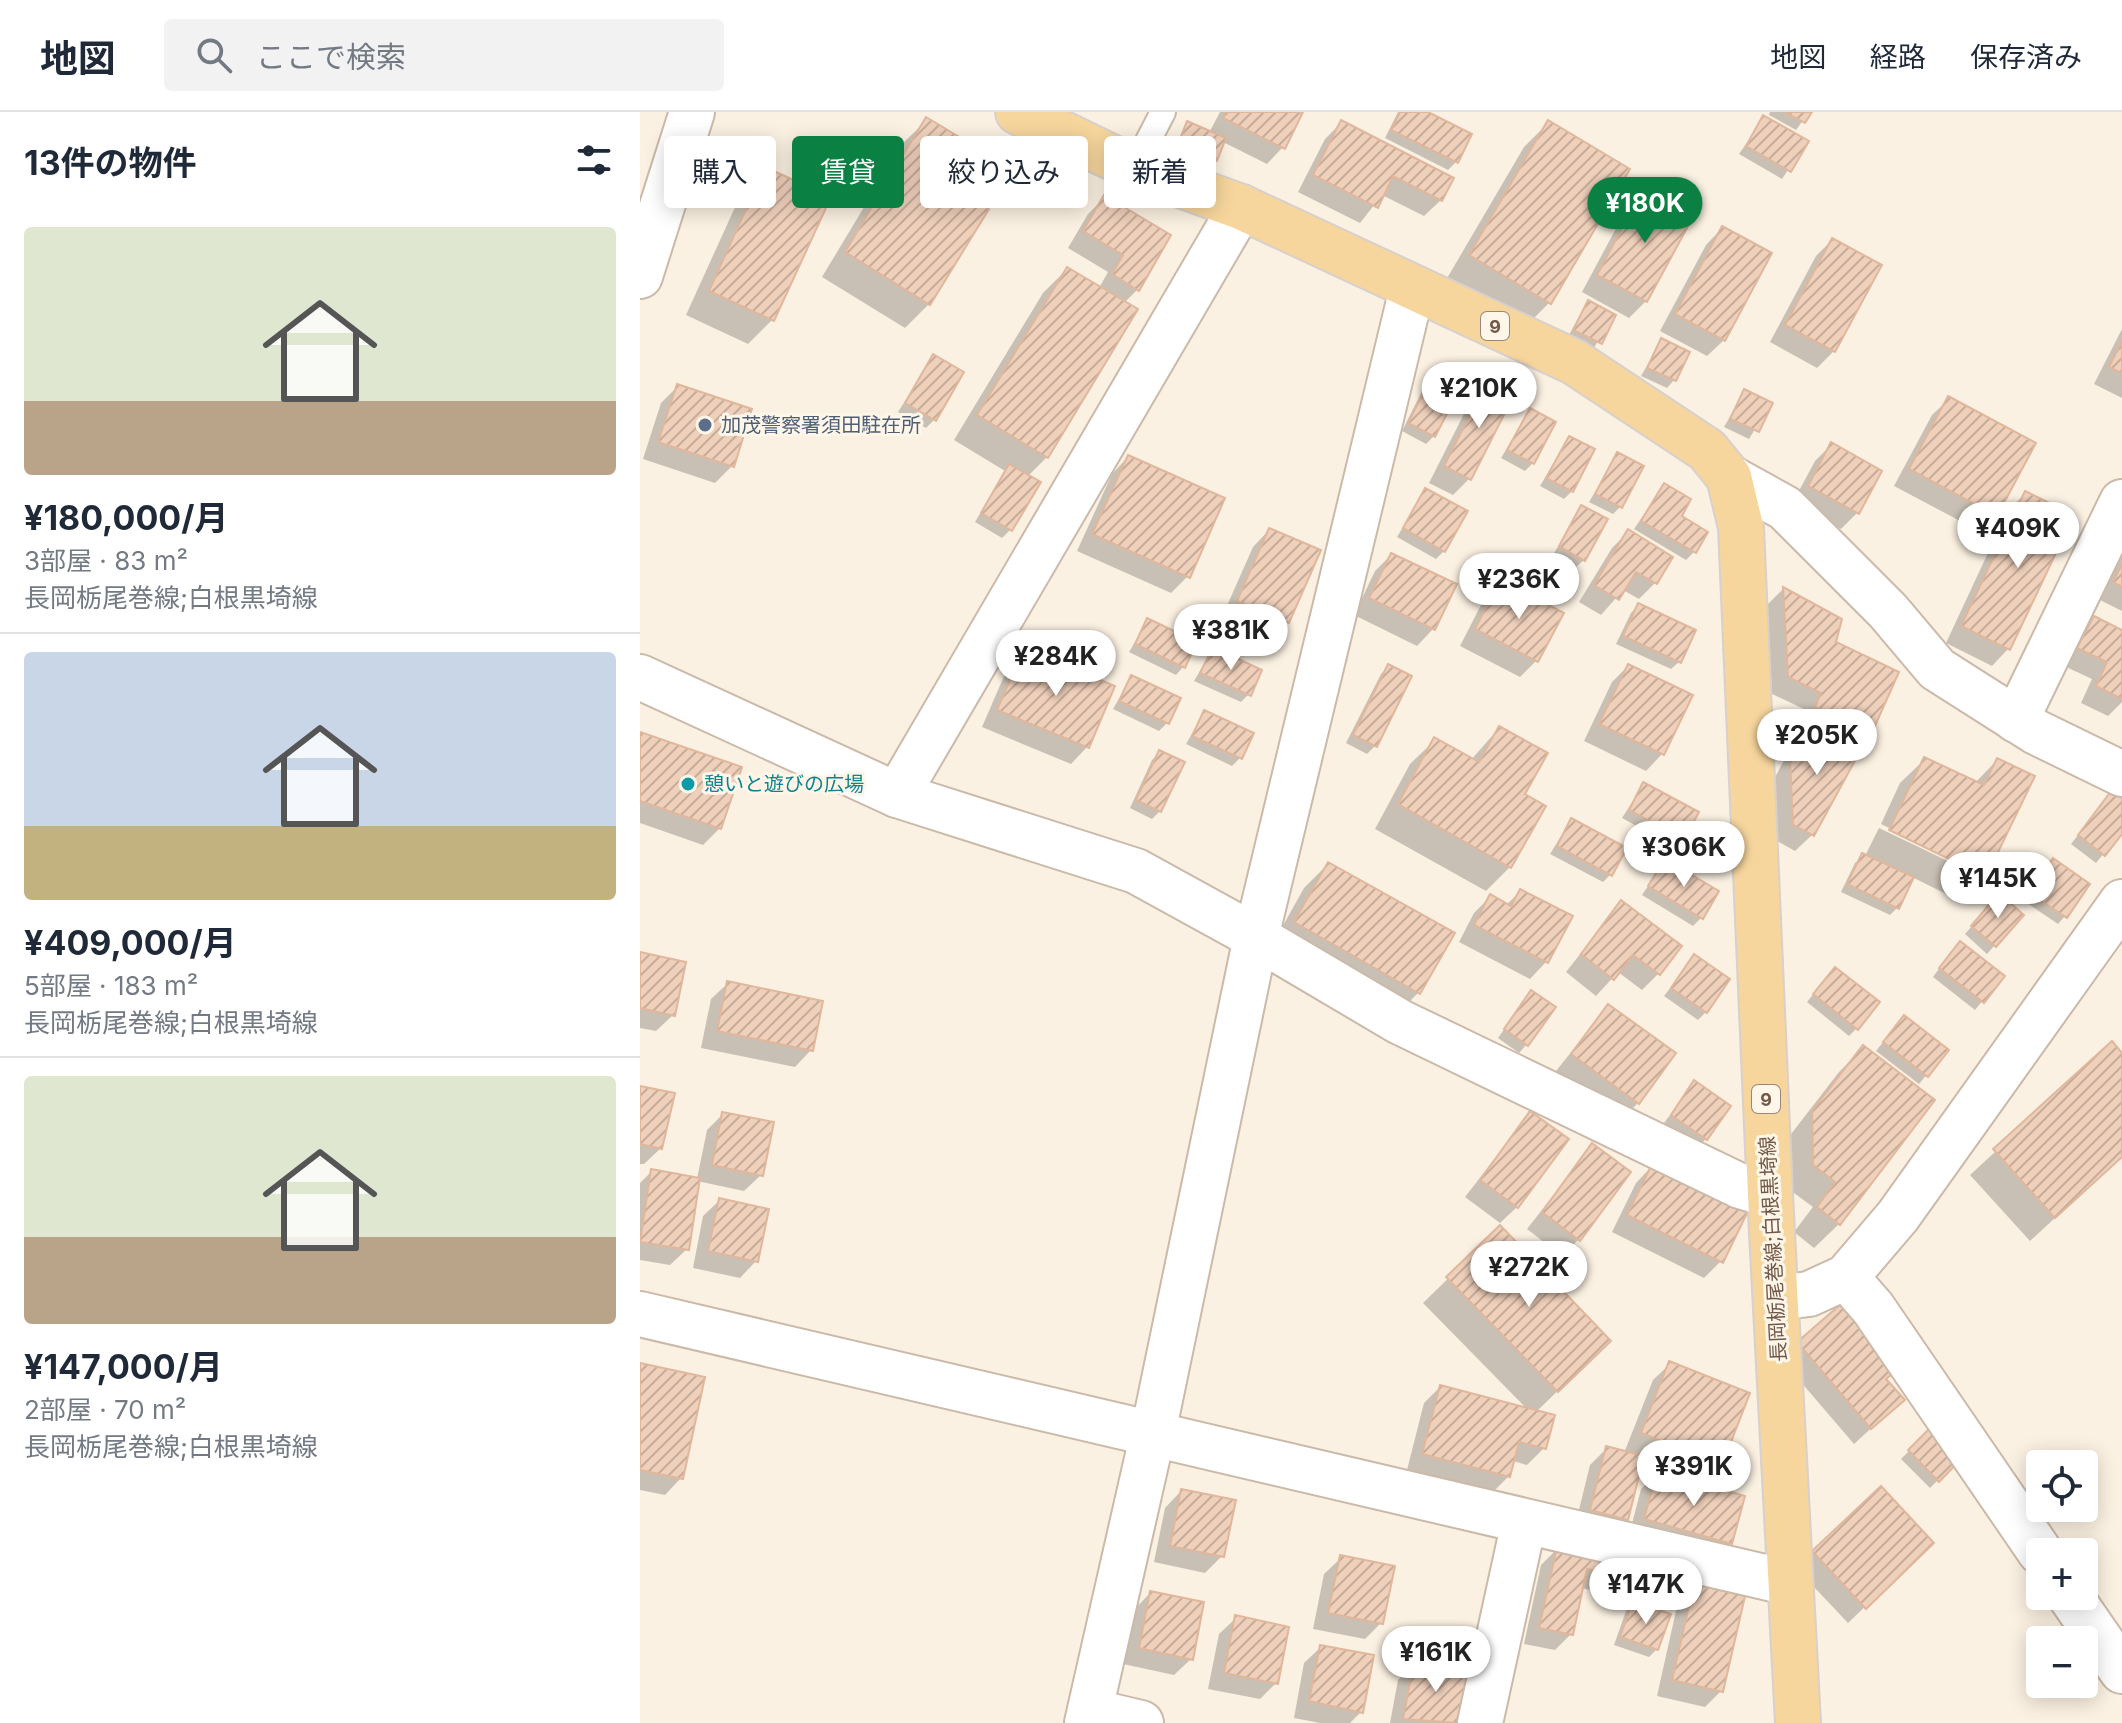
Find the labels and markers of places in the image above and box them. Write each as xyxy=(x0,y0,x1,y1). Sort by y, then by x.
pin: ¥180K xyxy=(1589,177,1701,245)
pin: ¥210K xyxy=(1423,362,1535,430)
place label: 加茂警察署須田駐在所 xyxy=(721,413,921,437)
marker: 加茂警察署須田駐在所 xyxy=(696,416,714,434)
pin: ¥409K xyxy=(1962,502,2074,570)
pin: ¥236K xyxy=(1463,553,1575,621)
pin: ¥381K xyxy=(1175,604,1287,672)
pin: ¥284K xyxy=(1000,630,1112,698)
pin: ¥205K xyxy=(1761,709,1873,777)
place label: 憩いと遊びの広場 xyxy=(704,772,864,796)
marker: 憩いと遊びの広場 xyxy=(679,775,697,793)
pin: ¥306K xyxy=(1628,821,1740,889)
pin: ¥145K xyxy=(1942,852,2054,920)
pin: ¥272K xyxy=(1473,1241,1585,1309)
pin: ¥391K xyxy=(1638,1440,1750,1508)
pin: ¥147K xyxy=(1590,1558,1702,1626)
pin: ¥161K xyxy=(1380,1626,1492,1694)

